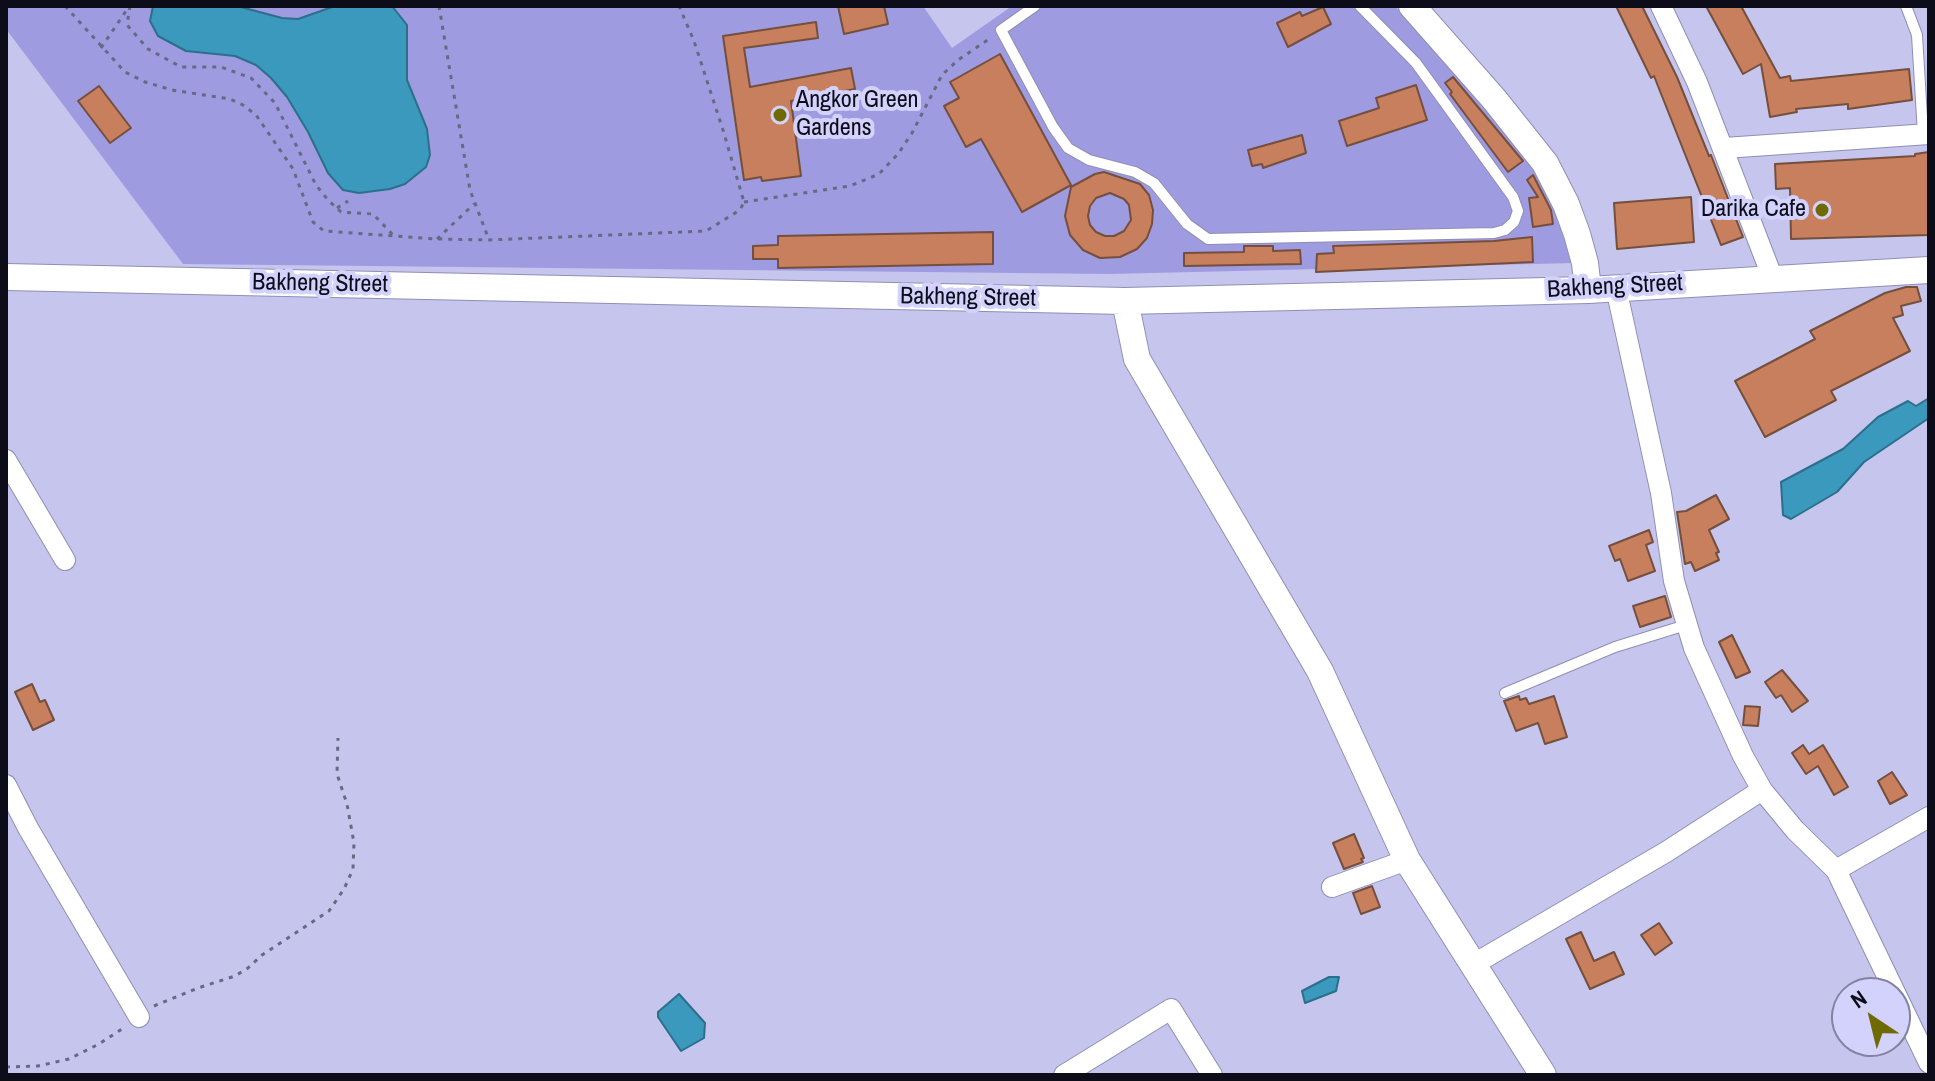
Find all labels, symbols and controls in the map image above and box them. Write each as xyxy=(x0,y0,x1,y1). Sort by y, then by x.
place label: Angkor Green Gardens xyxy=(796,87,919,143)
marker: Angkor Green Gardens xyxy=(771,106,789,124)
place label: Darika Cafe xyxy=(1701,196,1806,224)
marker: Darika Cafe xyxy=(1813,201,1831,219)
street label: Bakheng Street xyxy=(252,268,388,300)
street label: Bakheng Street xyxy=(1547,269,1683,305)
street label: Bakheng Street xyxy=(900,282,1036,314)
north arrow xyxy=(1831,977,1911,1057)
text: N xyxy=(1844,983,1872,1015)

